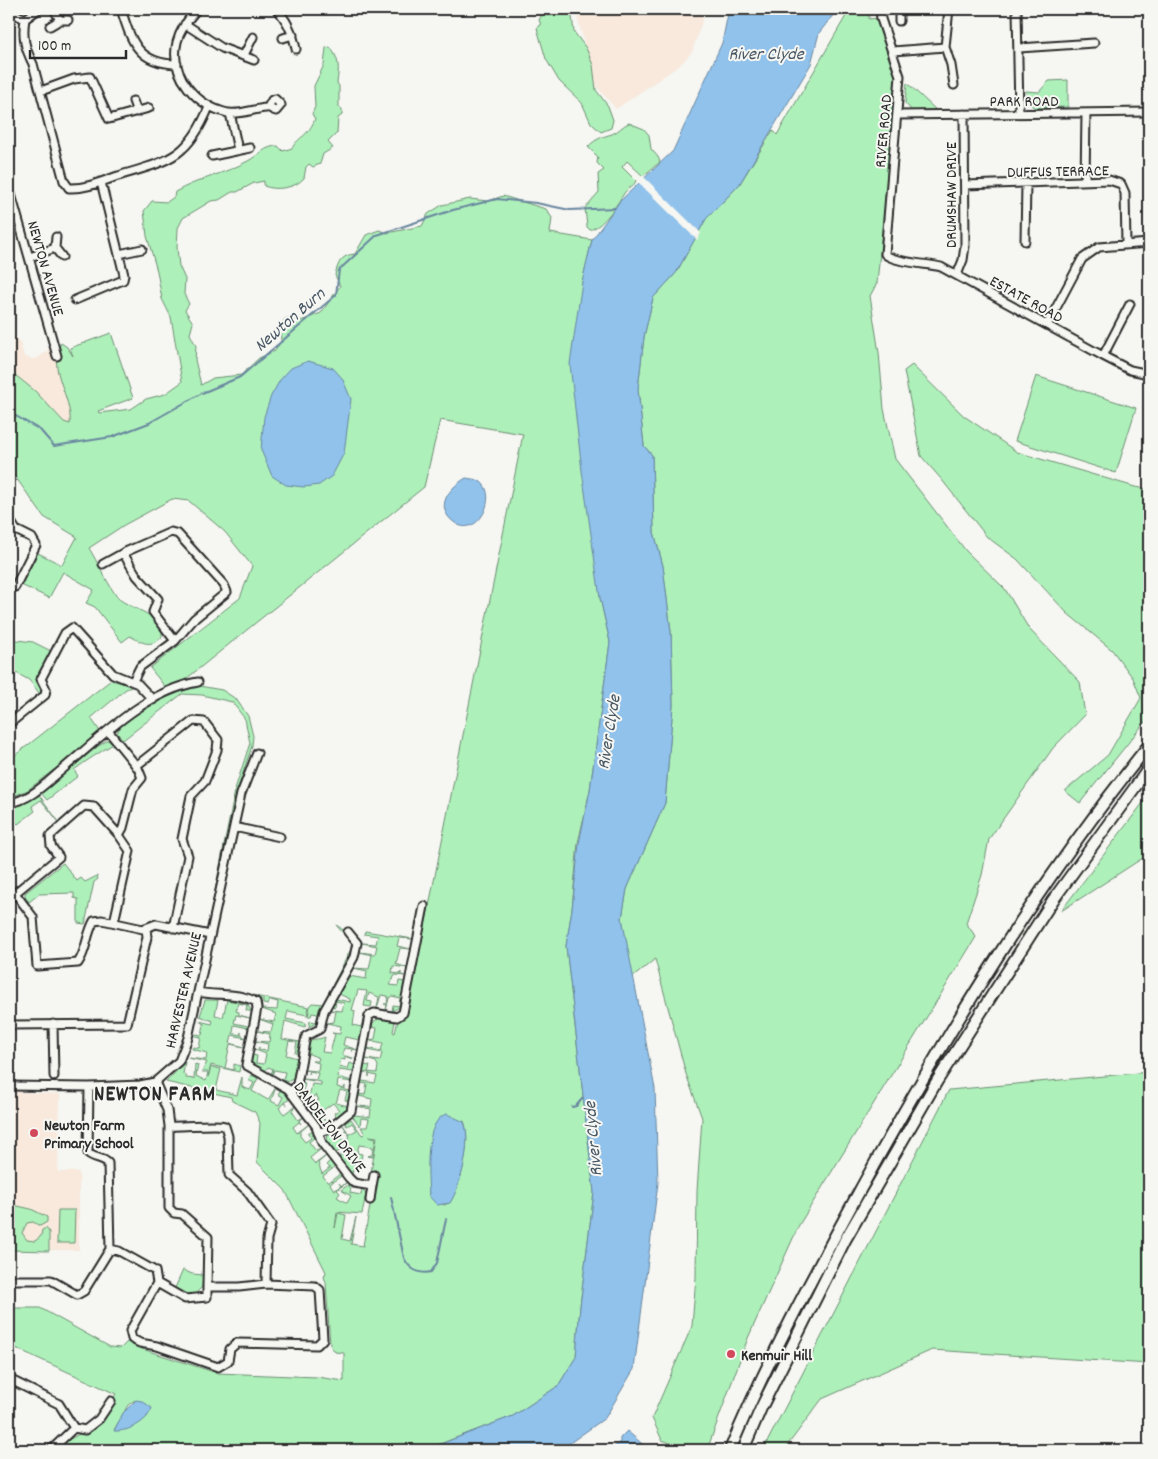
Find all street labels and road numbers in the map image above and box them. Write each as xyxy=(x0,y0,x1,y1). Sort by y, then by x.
street label: PARK ROAD xyxy=(990,91,1058,114)
street label: RIVER ROAD xyxy=(870,94,899,169)
street label: DRUMSHAW DRIVE xyxy=(941,141,964,248)
street label: DUFFUS TERRACE xyxy=(1007,160,1110,185)
street label: NEWTON AVENUE xyxy=(20,218,69,320)
street label: ESTATE ROAD xyxy=(985,271,1067,330)
street label: HARVESTER AVENUE xyxy=(160,930,209,1051)
street label: DANDELION DRIVE xyxy=(287,1077,371,1178)

